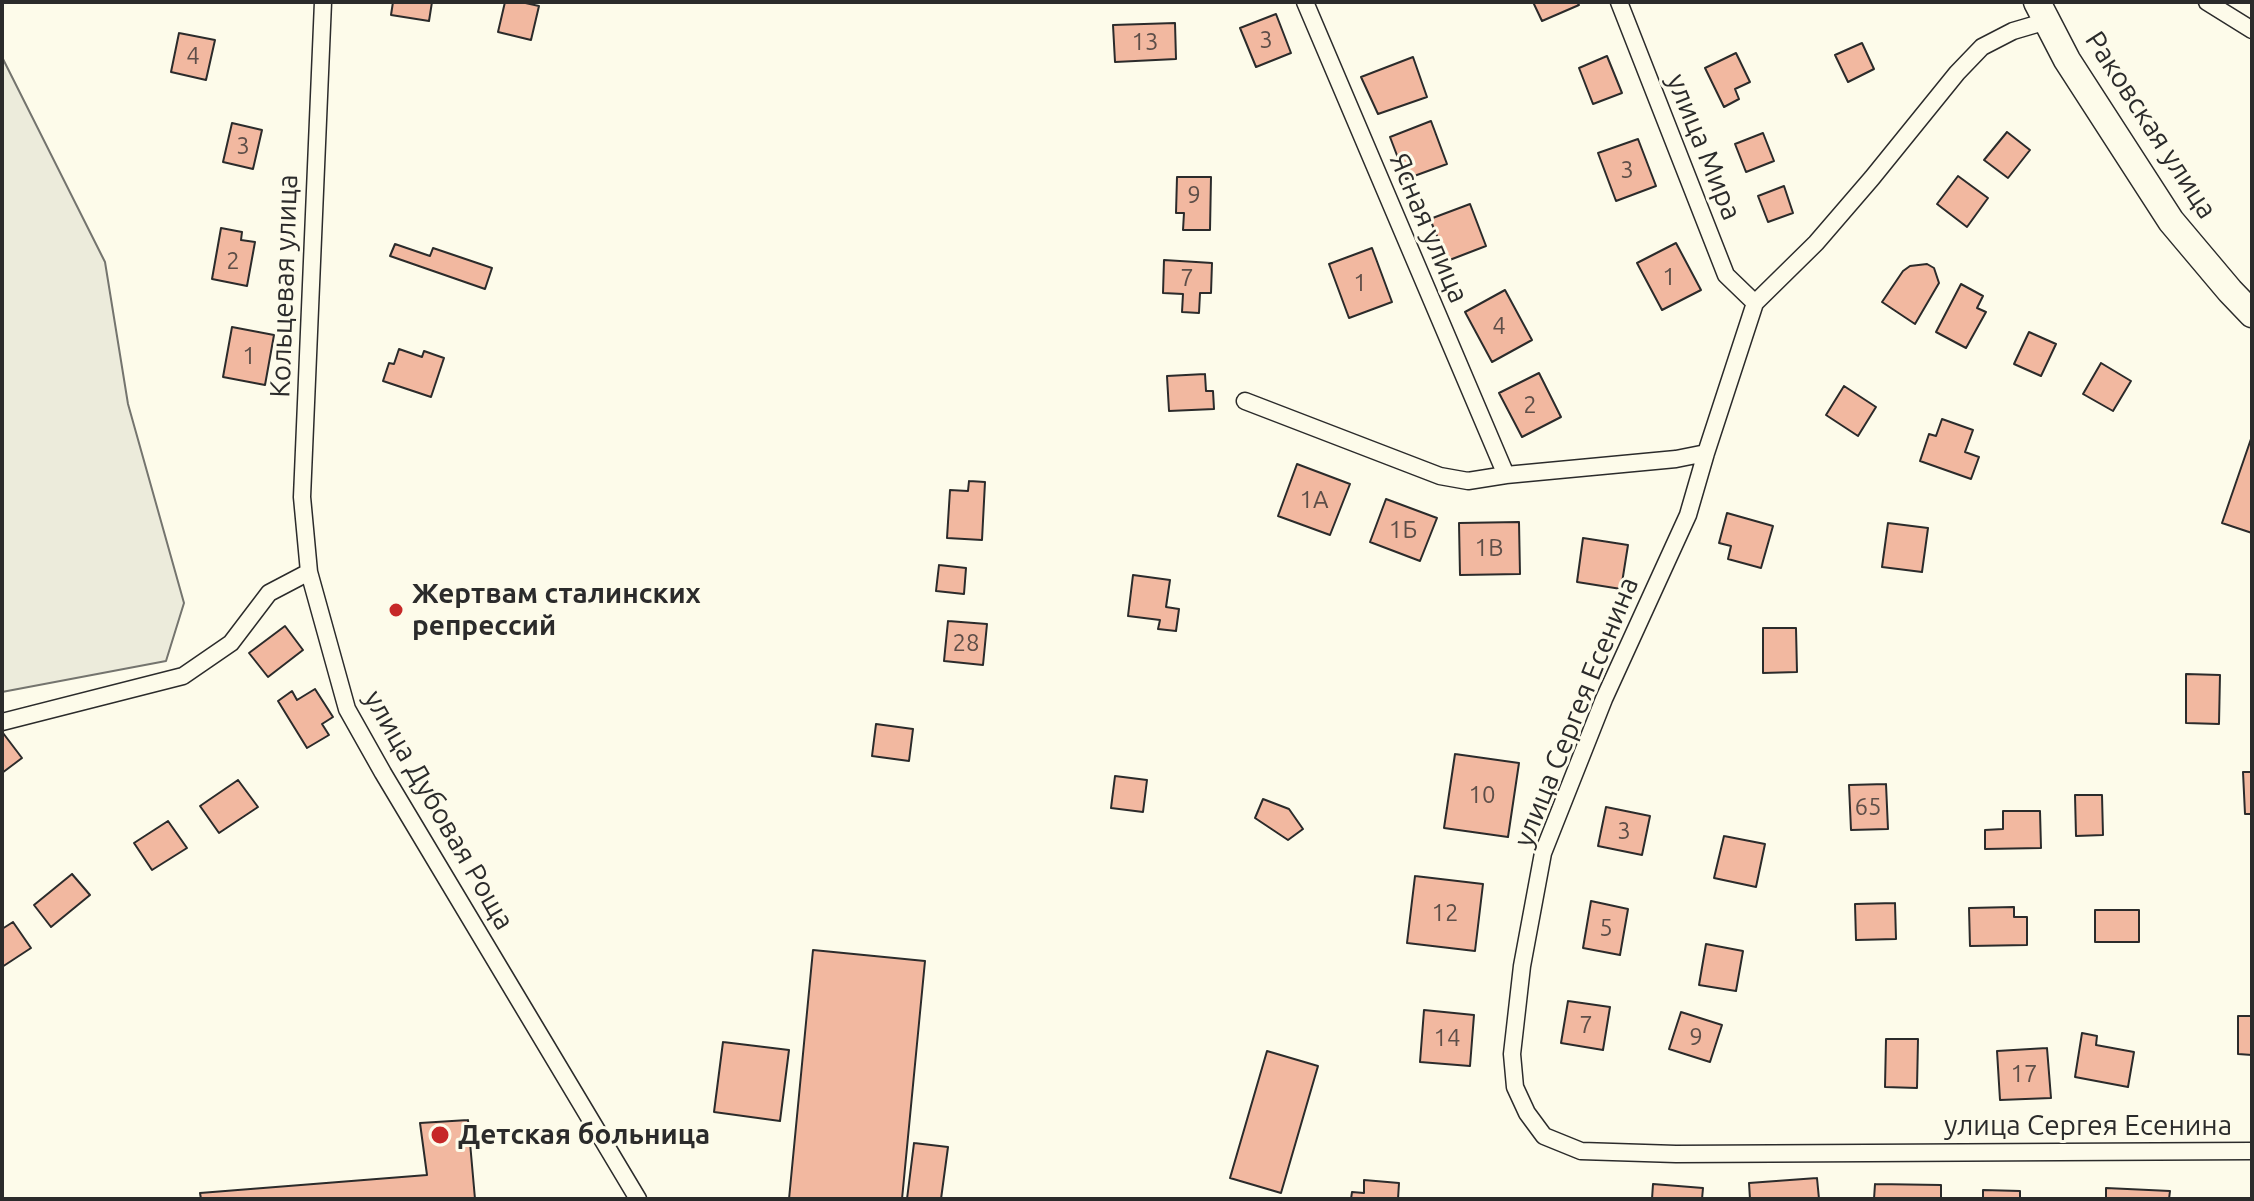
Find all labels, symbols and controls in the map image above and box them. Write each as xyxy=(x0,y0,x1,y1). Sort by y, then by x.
street label: Раковская улица xyxy=(2078,25,2224,225)
house number: 3 xyxy=(1259,26,1273,54)
house number: 13 xyxy=(1131,28,1159,56)
house number: 4 xyxy=(186,42,200,70)
street label: улица Мира xyxy=(1659,69,1749,225)
house number: 3 xyxy=(236,132,250,160)
street label: Ясная улица xyxy=(1382,148,1476,308)
house number: 3 xyxy=(1620,156,1634,184)
street label: Кольцевая улица xyxy=(263,174,305,398)
house number: 9 xyxy=(1187,181,1201,209)
house number: 2 xyxy=(226,247,240,275)
house number: 1 xyxy=(1662,263,1676,291)
house number: 7 xyxy=(1180,264,1194,292)
house number: 1 xyxy=(1353,269,1367,297)
house number: 4 xyxy=(1492,312,1506,340)
house number: 1 xyxy=(242,342,256,370)
house number: 2 xyxy=(1523,391,1537,419)
house number: 1А xyxy=(1299,486,1329,514)
house number: 1Б xyxy=(1389,516,1417,544)
house number: 1В xyxy=(1475,534,1503,562)
street label: улица Сергея Есенина xyxy=(1506,572,1646,852)
place label: Жертвам сталинских репрессий xyxy=(412,577,701,643)
marker: Жертвам сталинских репрессий xyxy=(387,601,405,619)
house number: 28 xyxy=(952,629,980,657)
street label: улица Дубовая Роща xyxy=(357,684,521,936)
house number: 10 xyxy=(1468,781,1496,809)
house number: 65 xyxy=(1854,793,1882,821)
house number: 3 xyxy=(1617,817,1631,845)
house number: 12 xyxy=(1431,899,1459,927)
house number: 5 xyxy=(1599,914,1613,942)
house number: 7 xyxy=(1579,1011,1593,1039)
house number: 9 xyxy=(1689,1023,1703,1051)
house number: 14 xyxy=(1433,1024,1461,1052)
house number: 17 xyxy=(2010,1060,2038,1088)
street label: улица Сергея Есенина xyxy=(1944,1109,2232,1143)
place label: Детская больница xyxy=(458,1118,710,1152)
marker: Детская больница xyxy=(429,1124,451,1146)

